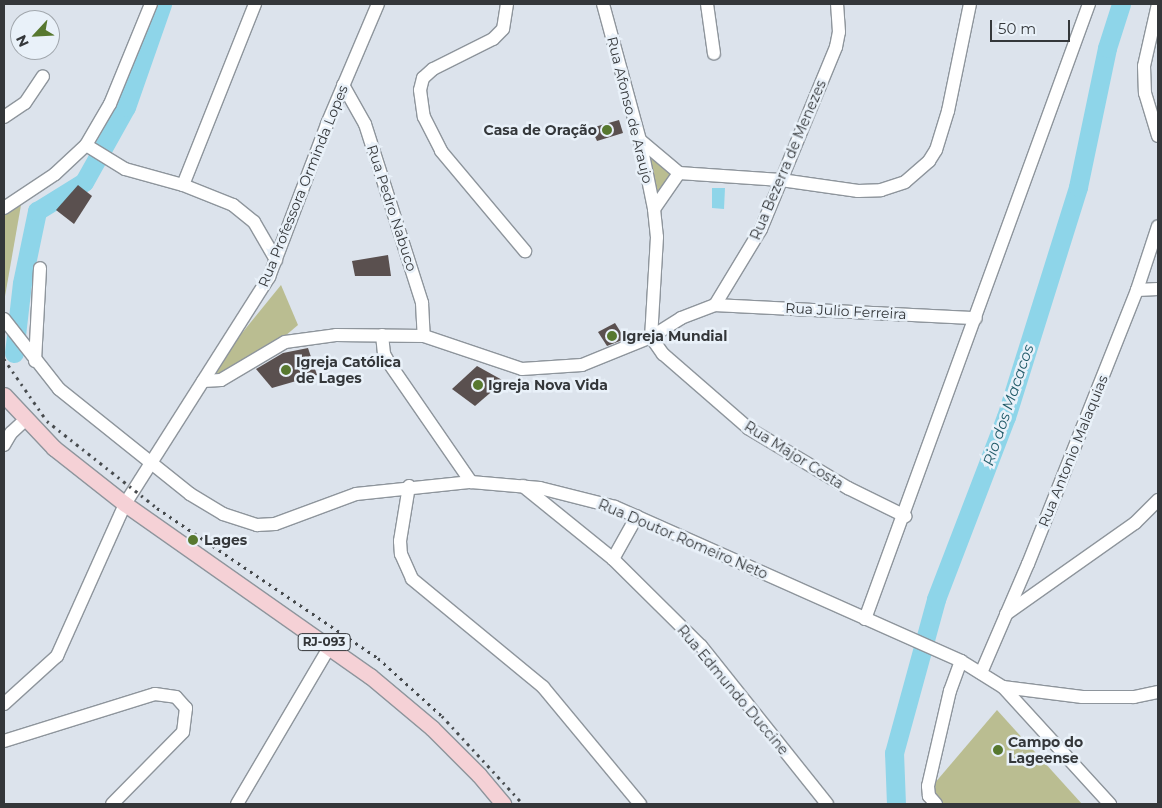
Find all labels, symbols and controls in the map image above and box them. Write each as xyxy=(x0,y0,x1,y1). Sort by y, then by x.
north arrow xyxy=(10,10,60,60)
scale bar xyxy=(992,10,1072,42)
text: 50 m xyxy=(998,19,1036,38)
text: N xyxy=(12,32,33,50)
street label: Rua Afonso de Araujo xyxy=(604,35,656,185)
street label: Rua Bezerra de Menezes xyxy=(747,78,829,242)
street label: Rua Professora Orminda Lopes xyxy=(255,83,351,289)
place label: Casa de Oração xyxy=(484,122,597,138)
marker: Casa de Oração xyxy=(601,124,613,136)
street label: Rua Pedro Nabuco xyxy=(364,143,420,273)
street label: Rua Julio Ferreira xyxy=(785,299,907,323)
place label: Igreja Mundial xyxy=(622,328,727,344)
marker: Igreja Mundial xyxy=(606,330,618,342)
water label: Rio dos Macacos xyxy=(979,342,1037,468)
place label: Igreja Católica de Lages xyxy=(296,354,401,387)
marker: Igreja Católica de Lages xyxy=(280,364,292,376)
street label: Rua Antonio Malaquias xyxy=(1035,373,1111,529)
place label: Igreja Nova Vida xyxy=(488,377,608,393)
marker: Igreja Nova Vida xyxy=(472,379,484,391)
street label: Rua Major Costa xyxy=(741,418,847,492)
street label: Rua Doutor Romeiro Neto xyxy=(596,496,770,582)
place label: Lages xyxy=(204,532,247,548)
marker: Lages xyxy=(186,533,200,547)
street label: Rua Edmundo Duccine xyxy=(674,622,792,758)
road number: RJ-093 xyxy=(296,632,352,652)
place label: Campo do Lageense xyxy=(1008,734,1083,766)
marker: Campo do Lageense xyxy=(992,744,1004,756)

